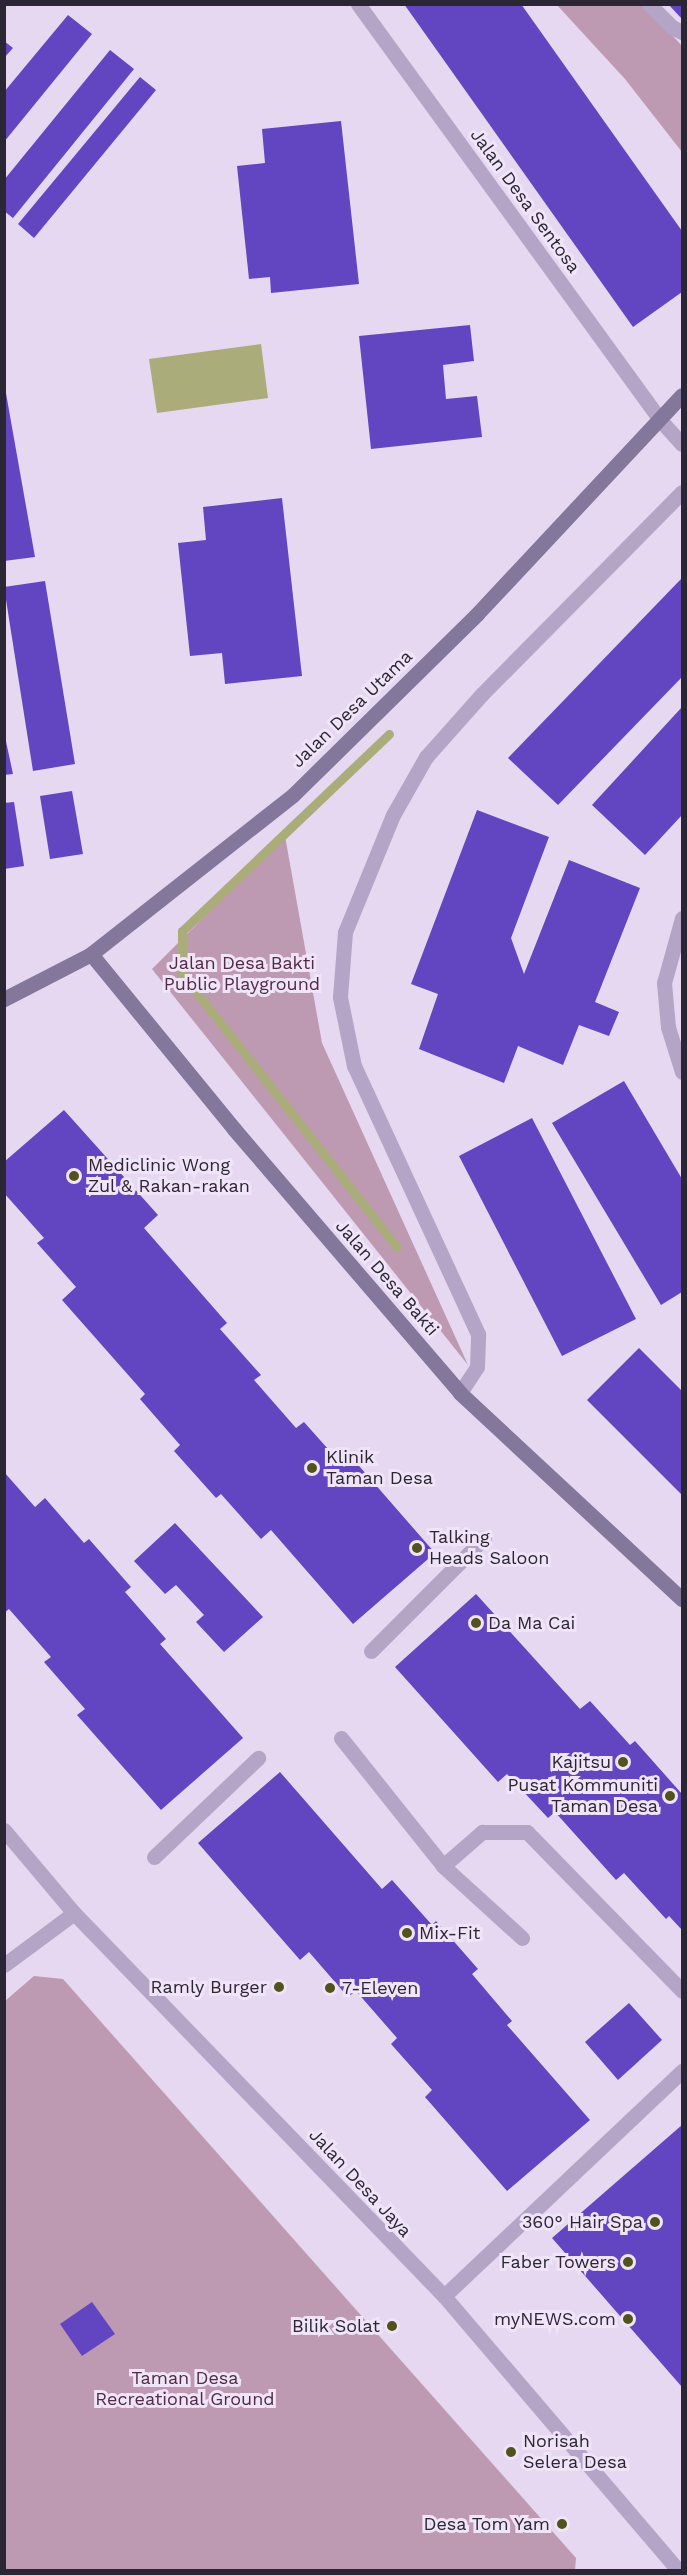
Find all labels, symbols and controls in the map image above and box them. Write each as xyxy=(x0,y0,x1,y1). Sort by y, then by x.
street label: Jalan Desa Sentosa xyxy=(465,125,585,277)
street label: Jalan Desa Utama xyxy=(287,646,417,772)
park label: Jalan Desa Bakti Public Playground xyxy=(164,953,320,996)
place label: Mediclinic Wong Zul & Rakan-rakan xyxy=(88,1155,250,1198)
marker: Mediclinic Wong Zul & Rakan-rakan xyxy=(65,1167,83,1185)
street label: Jalan Desa Bakti xyxy=(331,1216,443,1340)
place label: Klinik Taman Desa xyxy=(326,1447,433,1490)
marker: Klinik Taman Desa xyxy=(303,1459,321,1477)
place label: Talking Heads Saloon xyxy=(429,1527,549,1570)
marker: Talking Heads Saloon xyxy=(410,1541,424,1555)
place label: Da Ma Cai xyxy=(488,1612,576,1634)
marker: Da Ma Cai xyxy=(469,1616,483,1630)
place label: Kajitsu xyxy=(552,1751,611,1773)
marker: Kajitsu xyxy=(616,1755,630,1769)
place label: Pusat Kommuniti Taman Desa xyxy=(507,1775,658,1818)
marker: Pusat Kommuniti Taman Desa xyxy=(663,1789,677,1803)
place label: Mix-Fit xyxy=(419,1922,480,1944)
marker: Mix-Fit xyxy=(400,1926,414,1940)
place label: Ramly Burger xyxy=(150,1976,267,1998)
place label: 7-Eleven xyxy=(342,1977,418,1999)
marker: Ramly Burger xyxy=(272,1980,286,1994)
marker: 7-Eleven xyxy=(323,1981,337,1995)
street label: Jalan Desa Jaya xyxy=(304,2124,416,2242)
place label: 360° Hair Spa xyxy=(521,2211,643,2233)
marker: 360° Hair Spa xyxy=(648,2215,662,2229)
place label: Faber Towers xyxy=(500,2251,616,2273)
marker: Faber Towers xyxy=(621,2255,635,2269)
place label: myNEWS.com xyxy=(494,2308,616,2330)
marker: myNEWS.com xyxy=(621,2312,635,2326)
place label: Bilik Solat xyxy=(292,2315,380,2337)
marker: Bilik Solat xyxy=(385,2319,399,2333)
park label: Taman Desa Recreational Ground xyxy=(95,2368,275,2410)
place label: Norisah Selera Desa xyxy=(523,2431,627,2474)
marker: Norisah Selera Desa xyxy=(504,2445,518,2459)
place label: Desa Tom Yam xyxy=(422,2513,550,2535)
marker: Desa Tom Yam xyxy=(555,2517,569,2531)

